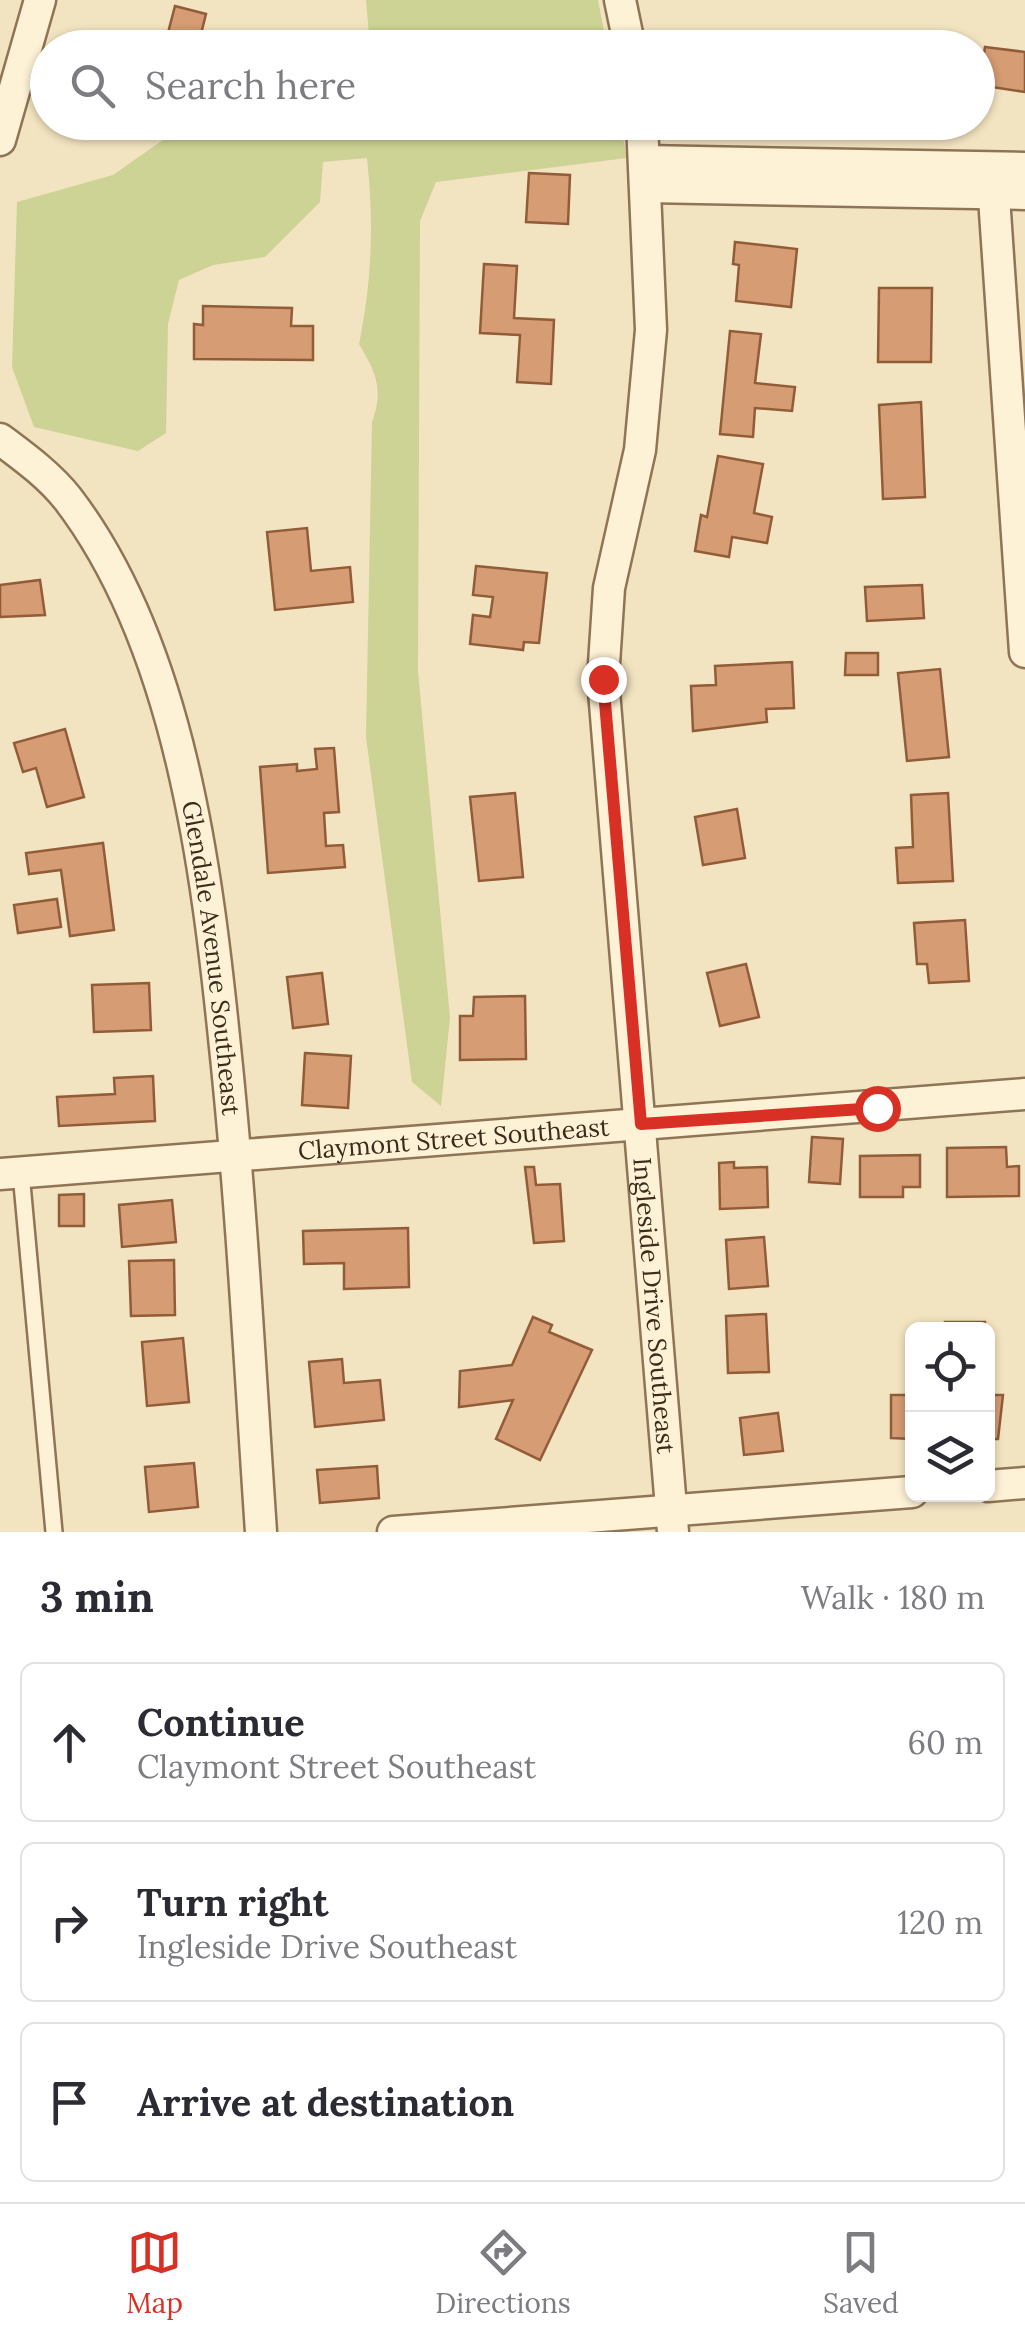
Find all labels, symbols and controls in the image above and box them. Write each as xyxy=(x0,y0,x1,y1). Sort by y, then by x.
search box xyxy=(30,30,995,140)
icon: search xyxy=(65,58,120,113)
text: Search here xyxy=(145,61,356,109)
route end xyxy=(581,657,627,703)
street label: Glendale Avenue Southeast xyxy=(175,798,248,1117)
route start xyxy=(855,1086,901,1132)
street label: Claymont Street Southeast xyxy=(297,1110,611,1167)
street label: Ingleside Drive Southeast xyxy=(626,1156,683,1455)
map controls xyxy=(905,1322,995,1502)
button: locate xyxy=(905,1322,995,1412)
button: layers xyxy=(905,1412,995,1502)
text: 3 min xyxy=(40,1570,154,1624)
text: Walk · 180 m xyxy=(801,1577,985,1618)
text: Continue xyxy=(137,1698,305,1746)
icon: ahead xyxy=(42,1715,97,1770)
text: 60 m xyxy=(908,1722,983,1763)
text: Claymont Street Southeast xyxy=(137,1746,536,1787)
text: Turn right xyxy=(137,1878,328,1926)
icon: right xyxy=(42,1895,97,1950)
text: 120 m xyxy=(897,1902,983,1943)
text: Ingleside Drive Southeast xyxy=(137,1926,517,1967)
icon: arrive xyxy=(42,2075,97,2130)
text: Arrive at destination xyxy=(137,2078,514,2126)
tab: Map xyxy=(126,2225,183,2321)
tab: Directions xyxy=(435,2225,571,2321)
tab: Saved xyxy=(823,2225,899,2321)

